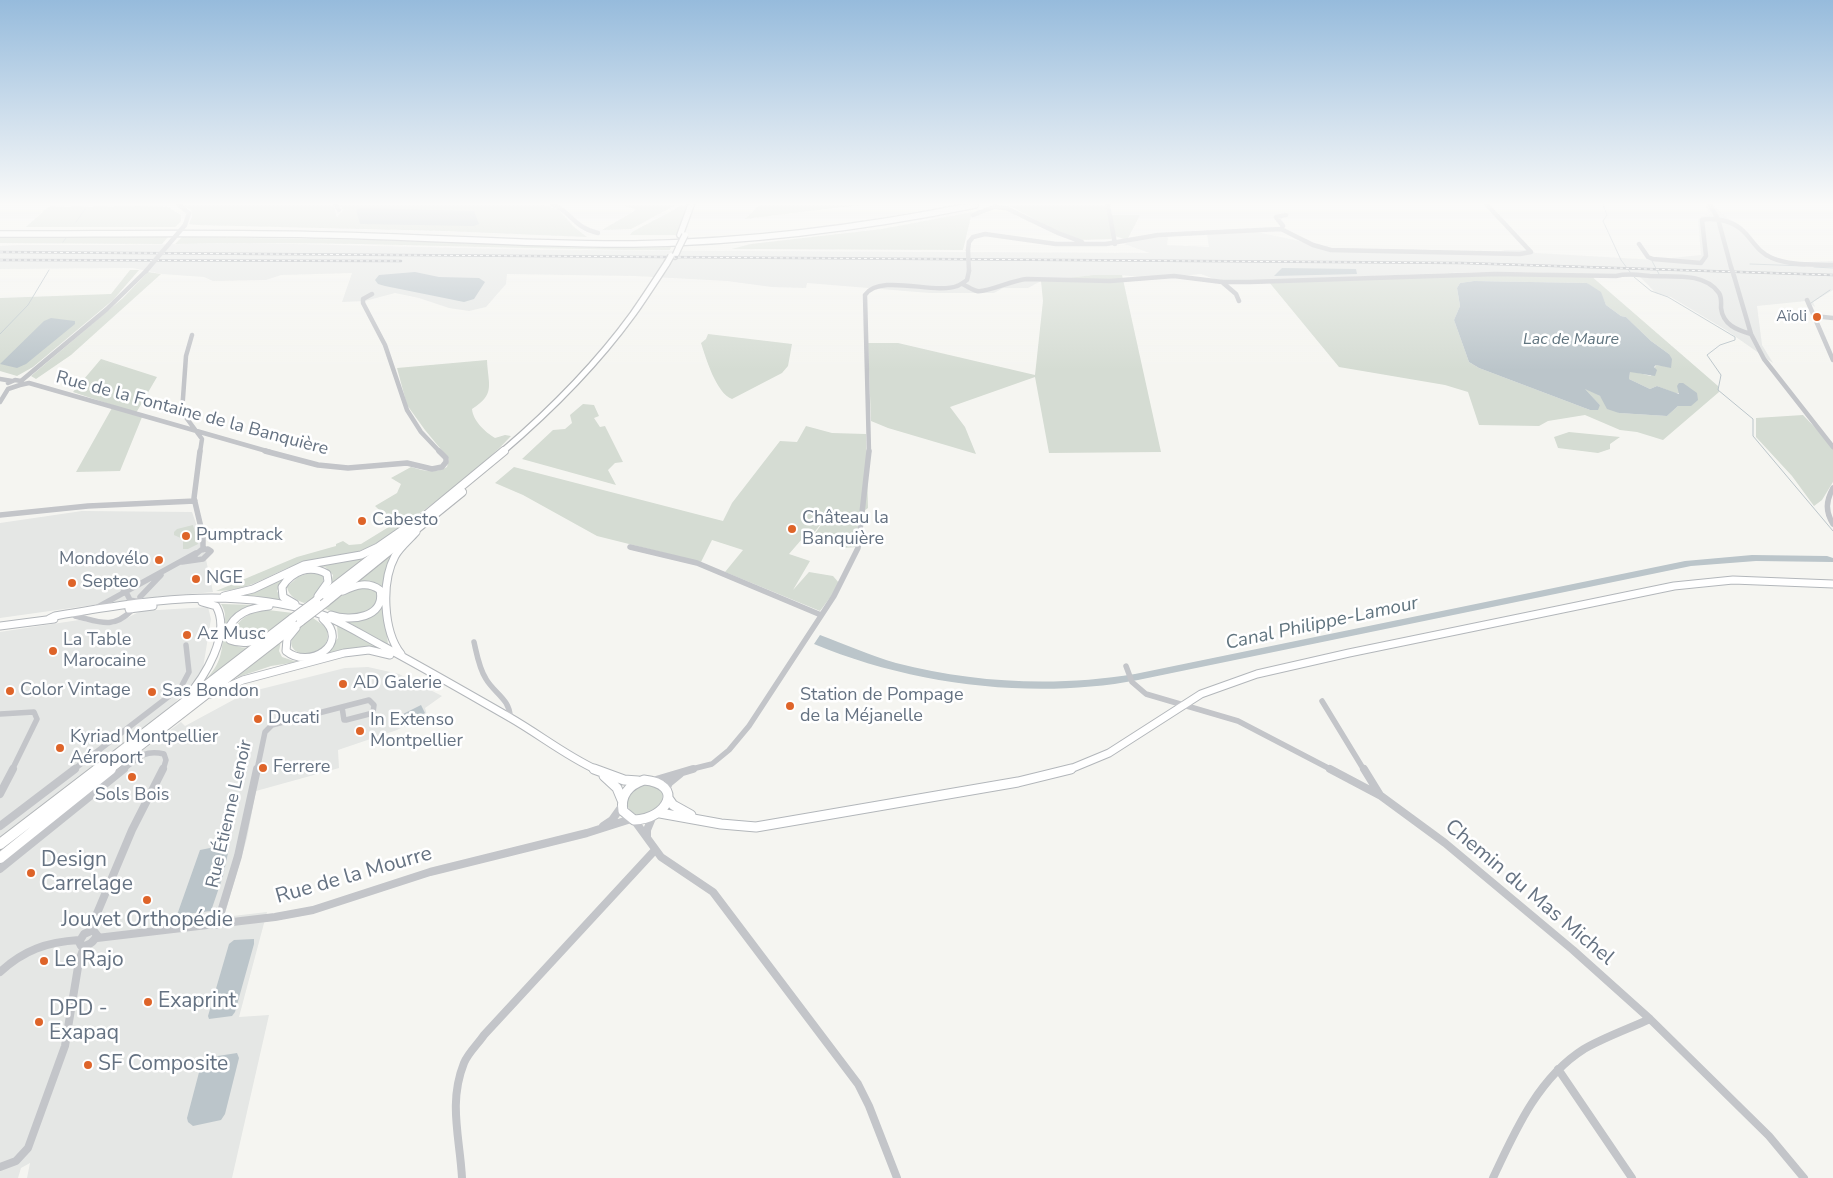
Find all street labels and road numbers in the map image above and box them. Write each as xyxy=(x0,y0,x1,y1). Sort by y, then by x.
street label: Rue de la Fontaine de la Banquière xyxy=(53,367,331,461)
street label: Rue Étienne Lenoir xyxy=(202,738,258,890)
street label: Chemin du Mas Michel xyxy=(1439,815,1619,971)
street label: Rue de la Mourre xyxy=(273,842,435,910)

